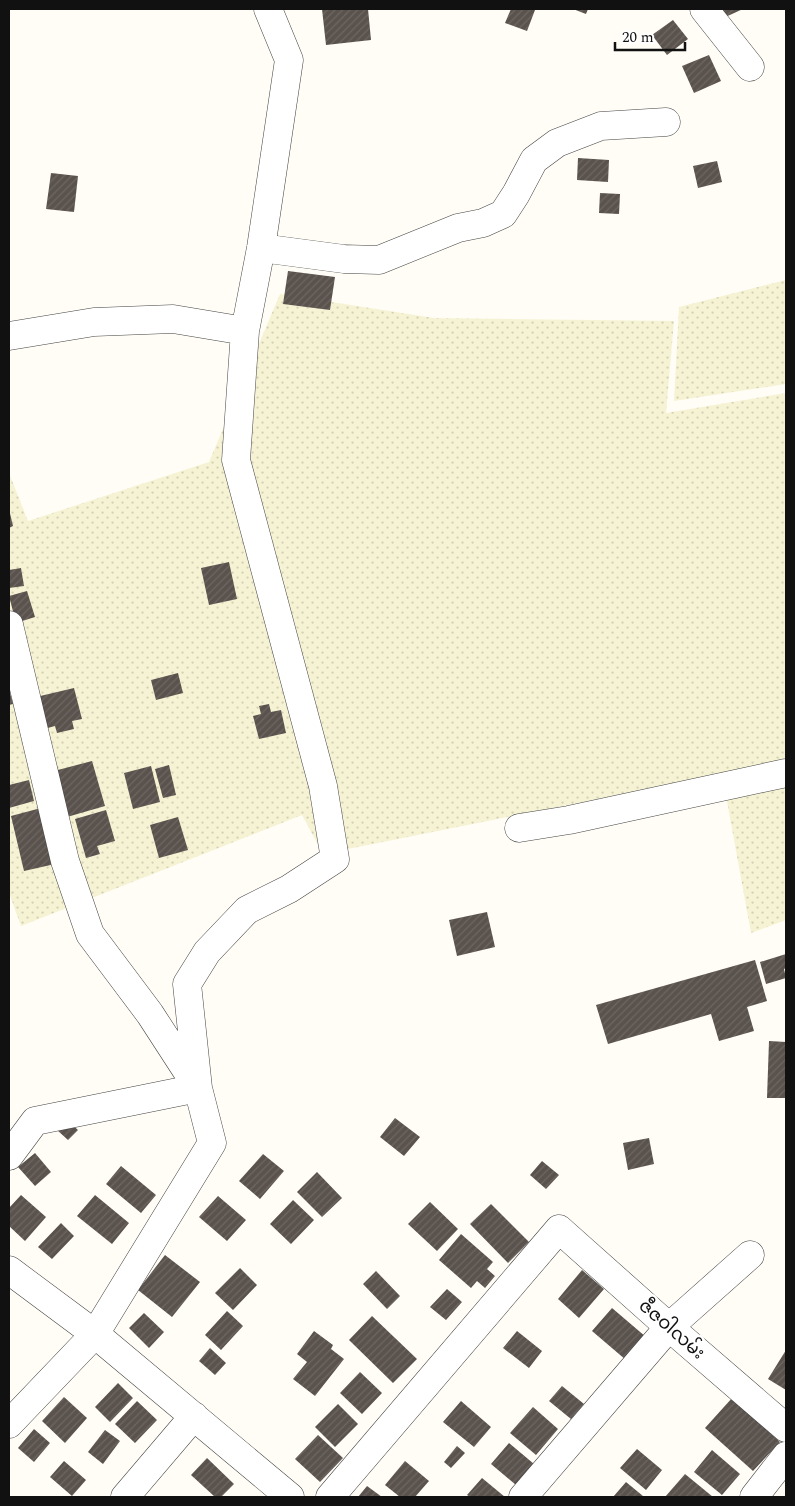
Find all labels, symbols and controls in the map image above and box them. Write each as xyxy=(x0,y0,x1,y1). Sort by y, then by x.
scale bar xyxy=(615,20,685,52)
text: 20 m xyxy=(622,26,654,49)
street label: ဇီဇဝါလမ်း xyxy=(633,1292,711,1366)

